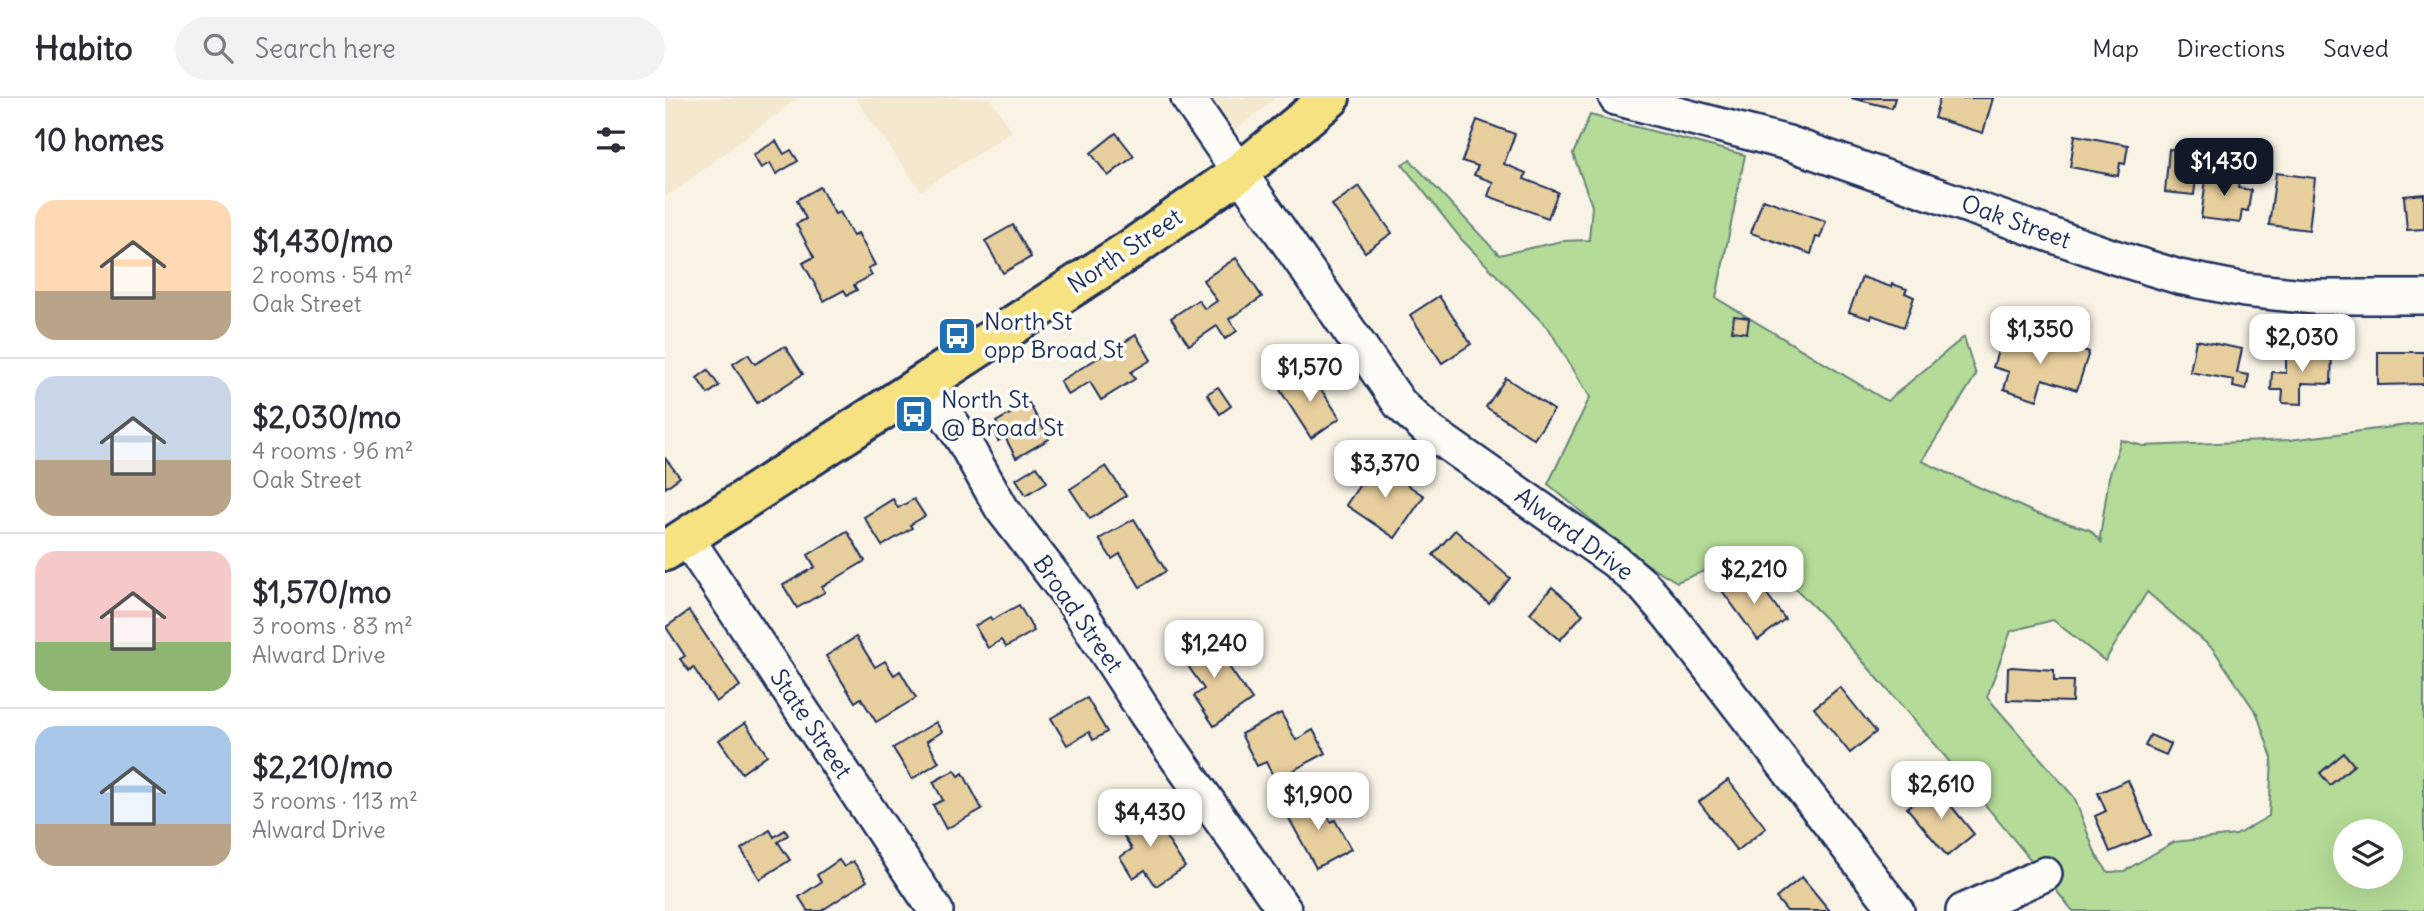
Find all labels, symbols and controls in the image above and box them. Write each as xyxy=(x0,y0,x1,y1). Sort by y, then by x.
search box xyxy=(175,17,665,80)
text: Habito xyxy=(35,27,133,69)
icon: search xyxy=(199,29,237,67)
text: Search here xyxy=(255,32,396,65)
text: Map xyxy=(2092,33,2139,63)
text: Directions xyxy=(2177,33,2285,63)
text: Saved xyxy=(2323,33,2389,63)
text: 10 homes xyxy=(35,121,164,159)
icon: filters xyxy=(592,121,630,159)
pin: $1,430 xyxy=(2167,139,2281,198)
text: $1,430 xyxy=(2190,146,2258,175)
street label: Oak Street xyxy=(1958,187,2075,255)
street label: North Street xyxy=(1062,201,1187,299)
text: $1,430/mo xyxy=(252,222,393,260)
icon: home xyxy=(91,228,175,312)
text: 2 rooms · 54 m² xyxy=(252,260,413,289)
text: Oak Street xyxy=(252,289,362,318)
place label: North St opp Broad St xyxy=(984,306,1124,364)
pin: $1,350 xyxy=(1983,306,2097,366)
text: $1,350 xyxy=(2006,314,2074,343)
pin: $2,030 xyxy=(2245,314,2359,374)
bus stop icon: North St opp Broad St xyxy=(936,315,978,357)
text: $2,030 xyxy=(2265,322,2339,351)
pin: $1,570 xyxy=(1253,344,1367,404)
text: $1,570 xyxy=(1277,352,1343,381)
place label: North St @ Broad St xyxy=(941,384,1064,442)
bus stop icon: North St @ Broad St xyxy=(893,393,935,435)
text: $2,030/mo xyxy=(252,398,401,436)
icon: home xyxy=(91,404,175,488)
text: 4 rooms · 96 m² xyxy=(252,436,413,465)
pin: $3,370 xyxy=(1328,440,1442,500)
text: $3,370 xyxy=(1350,448,1420,477)
text: Oak Street xyxy=(252,465,362,494)
street label: Alward Drive xyxy=(1509,480,1640,586)
pin: $2,210 xyxy=(1697,546,1811,606)
street label: Broad Street xyxy=(1027,549,1130,678)
text: $2,210 xyxy=(1720,554,1788,583)
text: $1,570/mo xyxy=(252,573,391,611)
icon: home xyxy=(91,579,175,663)
text: 3 rooms · 83 m² xyxy=(252,611,413,640)
pin: $1,240 xyxy=(1157,620,1271,680)
text: $1,240 xyxy=(1181,628,1247,657)
text: Alward Drive xyxy=(252,640,386,669)
street label: State Street xyxy=(764,663,859,784)
text: $2,210/mo xyxy=(252,748,393,786)
icon: home xyxy=(91,754,175,838)
pin: $2,610 xyxy=(1884,762,1998,821)
text: $2,610 xyxy=(1907,769,1975,798)
pin: $1,900 xyxy=(1261,772,1375,832)
text: $1,900 xyxy=(1283,780,1353,809)
text: 3 rooms · 113 m² xyxy=(252,786,418,815)
pin: $4,430 xyxy=(1093,790,1207,849)
text: $4,430 xyxy=(1114,797,1186,826)
text: Alward Drive xyxy=(252,815,386,844)
map controls xyxy=(2333,819,2403,889)
button: layers xyxy=(2333,819,2403,889)

